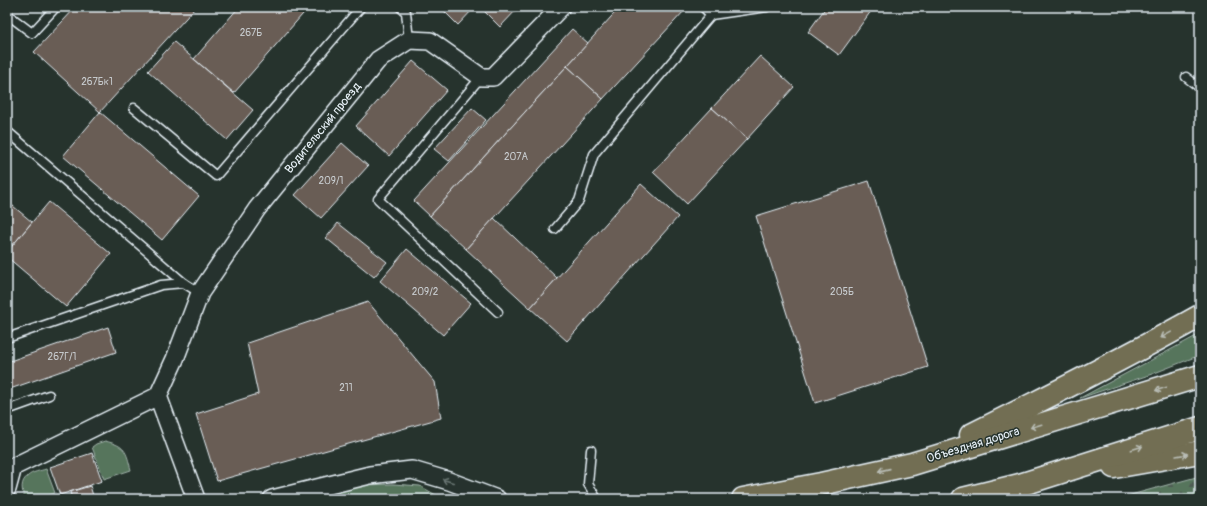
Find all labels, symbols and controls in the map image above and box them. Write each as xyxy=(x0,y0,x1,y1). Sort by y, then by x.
house number: 267Б xyxy=(240,27,262,39)
house number: 267Бк1 xyxy=(81,76,113,88)
street label: Водительский проезд xyxy=(282,79,365,176)
house number: 207А xyxy=(504,151,529,163)
house number: 209/1 xyxy=(318,175,344,187)
house number: 209/2 xyxy=(412,286,439,298)
house number: 205Б xyxy=(830,286,854,298)
one-way arrow xyxy=(1160,331,1172,339)
house number: 267Г/1 xyxy=(48,351,77,363)
house number: 211 xyxy=(339,382,353,394)
one-way arrow xyxy=(1154,386,1167,393)
one-way arrow xyxy=(1030,423,1043,430)
street label: Объездная дорога xyxy=(925,424,1022,466)
one-way arrow xyxy=(1131,443,1143,451)
one-way arrow xyxy=(1176,451,1189,459)
one-way arrow xyxy=(878,466,891,474)
one-way arrow xyxy=(442,476,454,484)

